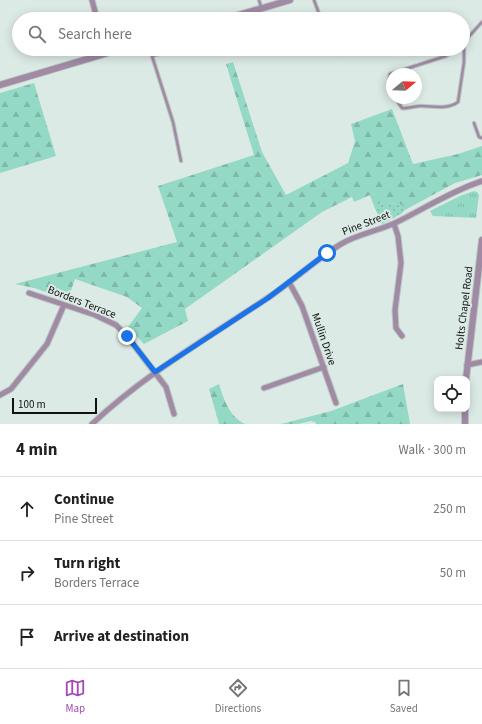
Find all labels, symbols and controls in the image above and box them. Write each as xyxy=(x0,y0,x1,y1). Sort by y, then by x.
search box xyxy=(12,12,470,56)
icon: search xyxy=(26,23,48,45)
text: Search here xyxy=(58,24,132,45)
north arrow xyxy=(386,68,422,104)
street label: Pine Street xyxy=(340,207,392,239)
route start xyxy=(318,244,336,262)
street label: Holts Chapel Road xyxy=(451,265,477,351)
street label: Borders Terrace xyxy=(46,282,119,322)
street label: Mullin Drive xyxy=(308,311,340,368)
route end xyxy=(118,327,136,345)
map controls xyxy=(434,376,470,412)
button: locate xyxy=(434,376,470,412)
scale bar xyxy=(12,396,97,415)
text: 100 m xyxy=(18,397,46,412)
text: 4 min xyxy=(16,438,57,462)
text: Walk · 300 m xyxy=(398,441,466,459)
text: Continue xyxy=(54,489,114,510)
icon: ahead xyxy=(16,498,38,520)
text: 250 m xyxy=(433,500,466,518)
text: Pine Street xyxy=(54,510,113,528)
text: Turn right xyxy=(54,553,120,574)
icon: right xyxy=(16,562,38,584)
text: 50 m xyxy=(440,564,466,582)
text: Borders Terrace xyxy=(54,574,139,592)
icon: arrive xyxy=(16,626,38,648)
text: Arrive at destination xyxy=(54,626,189,647)
tab: Map xyxy=(64,677,86,716)
tab: Directions xyxy=(215,677,261,716)
tab: Saved xyxy=(390,677,418,716)

